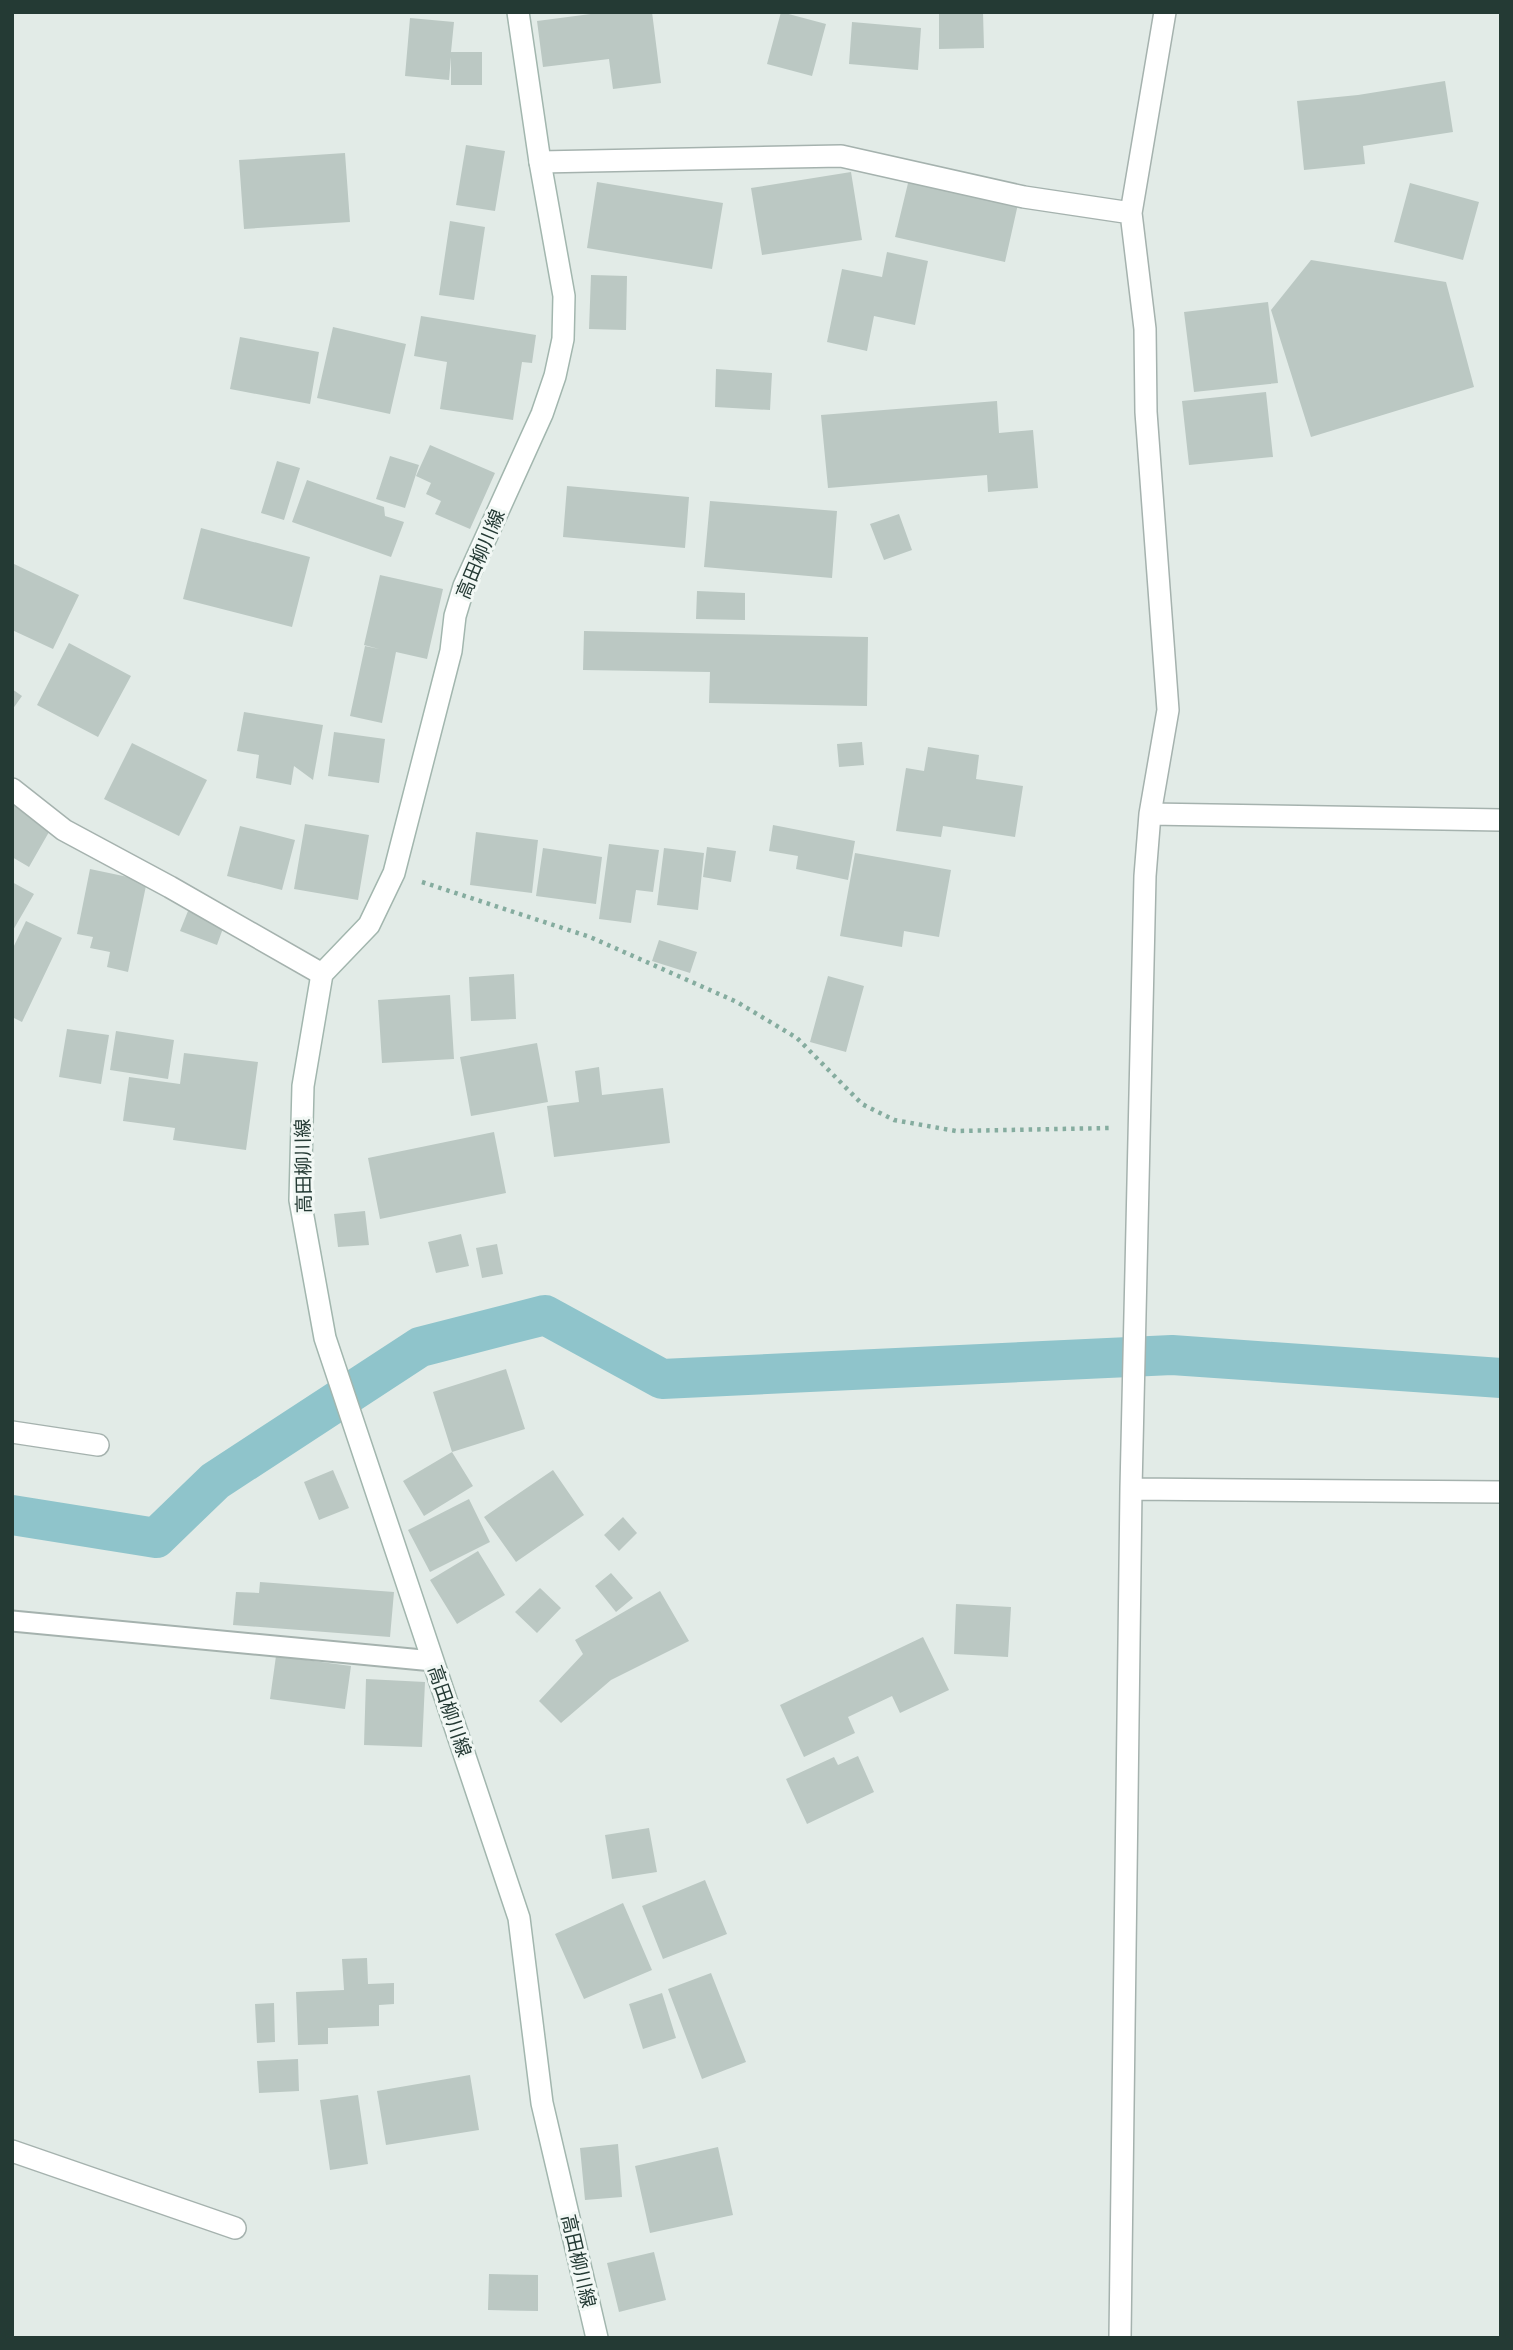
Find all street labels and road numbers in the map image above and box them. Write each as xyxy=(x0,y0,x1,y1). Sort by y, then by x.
street label: 高田柳川線 xyxy=(451,506,510,602)
street label: 高田柳川線 xyxy=(291,1118,316,1214)
street label: 高田柳川線 xyxy=(423,1662,476,1760)
street label: 高田柳川線 xyxy=(557,2212,600,2310)

